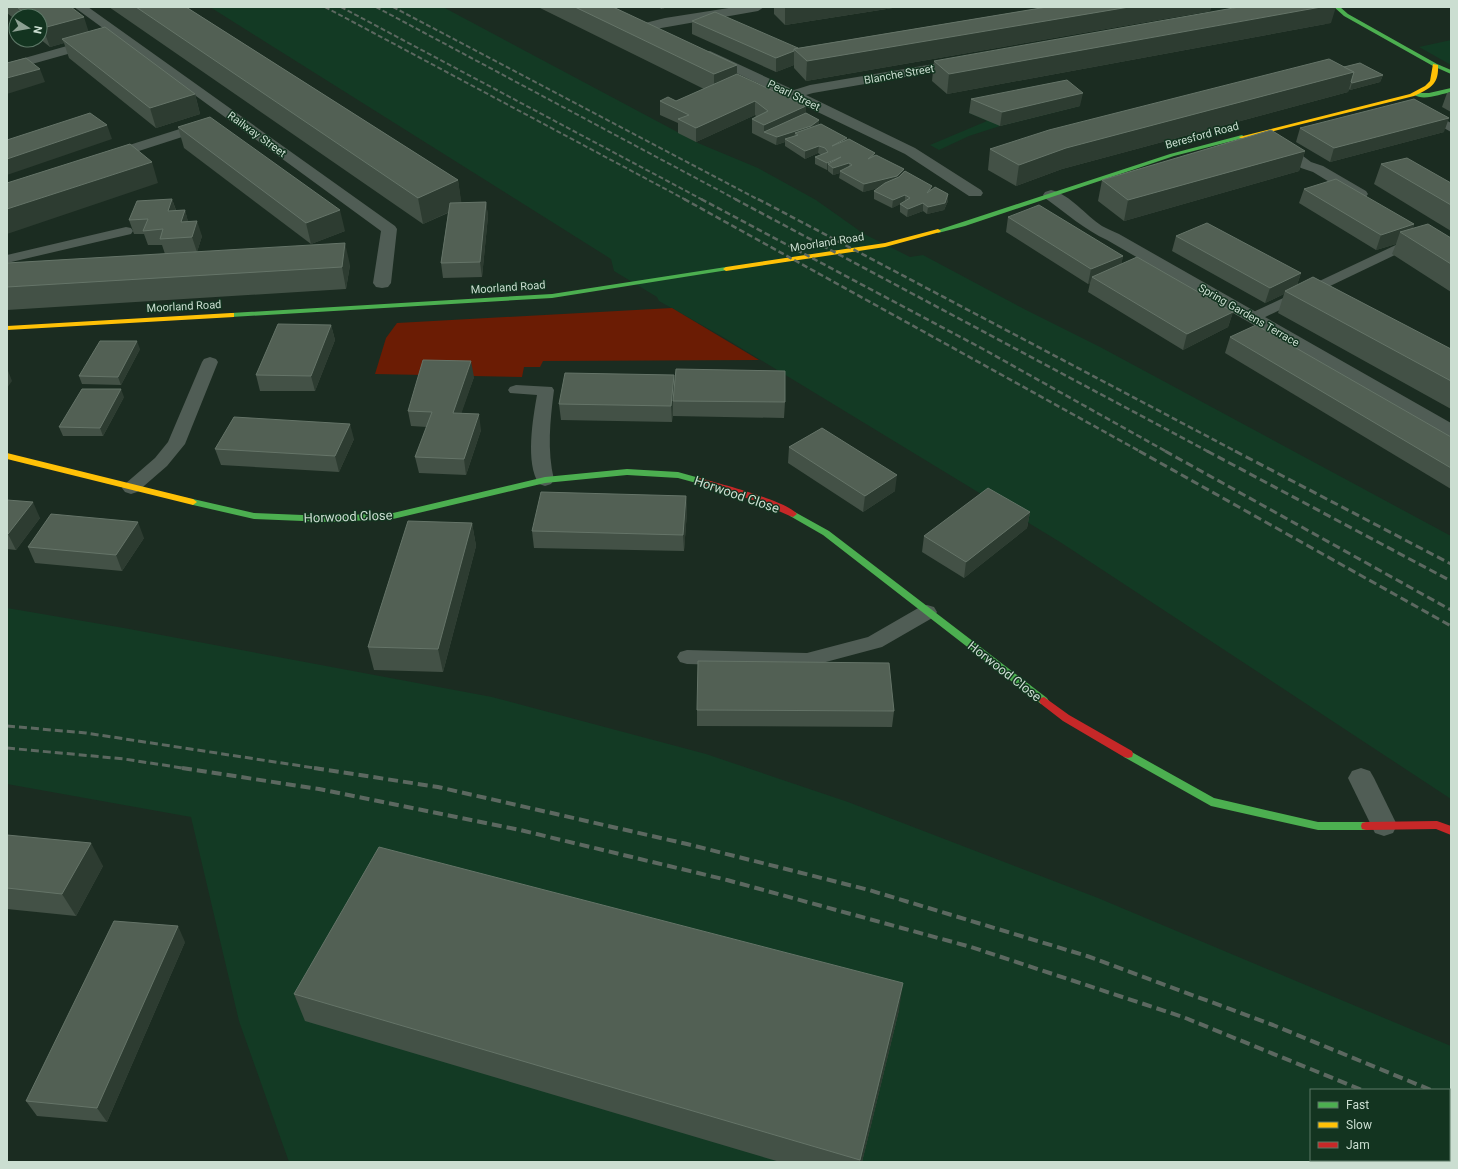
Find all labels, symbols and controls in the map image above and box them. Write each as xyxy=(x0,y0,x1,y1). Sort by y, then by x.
north arrow xyxy=(8,8,48,48)
text: N xyxy=(30,25,44,35)
street label: Blanche Street xyxy=(863,62,936,87)
street label: Pearl Street xyxy=(765,77,823,114)
street label: Railway Street xyxy=(225,109,289,160)
street label: Beresford Road xyxy=(1164,119,1240,152)
street label: Moorland Road xyxy=(789,230,865,255)
street label: Moorland Road xyxy=(470,278,546,297)
street label: Spring Gardens Terrace xyxy=(1196,281,1302,350)
street label: Moorland Road xyxy=(146,298,222,315)
street label: Horwood Close xyxy=(692,473,781,516)
street label: Horwood Close xyxy=(303,507,393,526)
street label: Horwood Close xyxy=(965,638,1044,705)
legend xyxy=(1310,1089,1450,1161)
text: Fast xyxy=(1346,1098,1369,1112)
text: Slow xyxy=(1346,1118,1372,1132)
text: Jam xyxy=(1346,1138,1370,1152)

